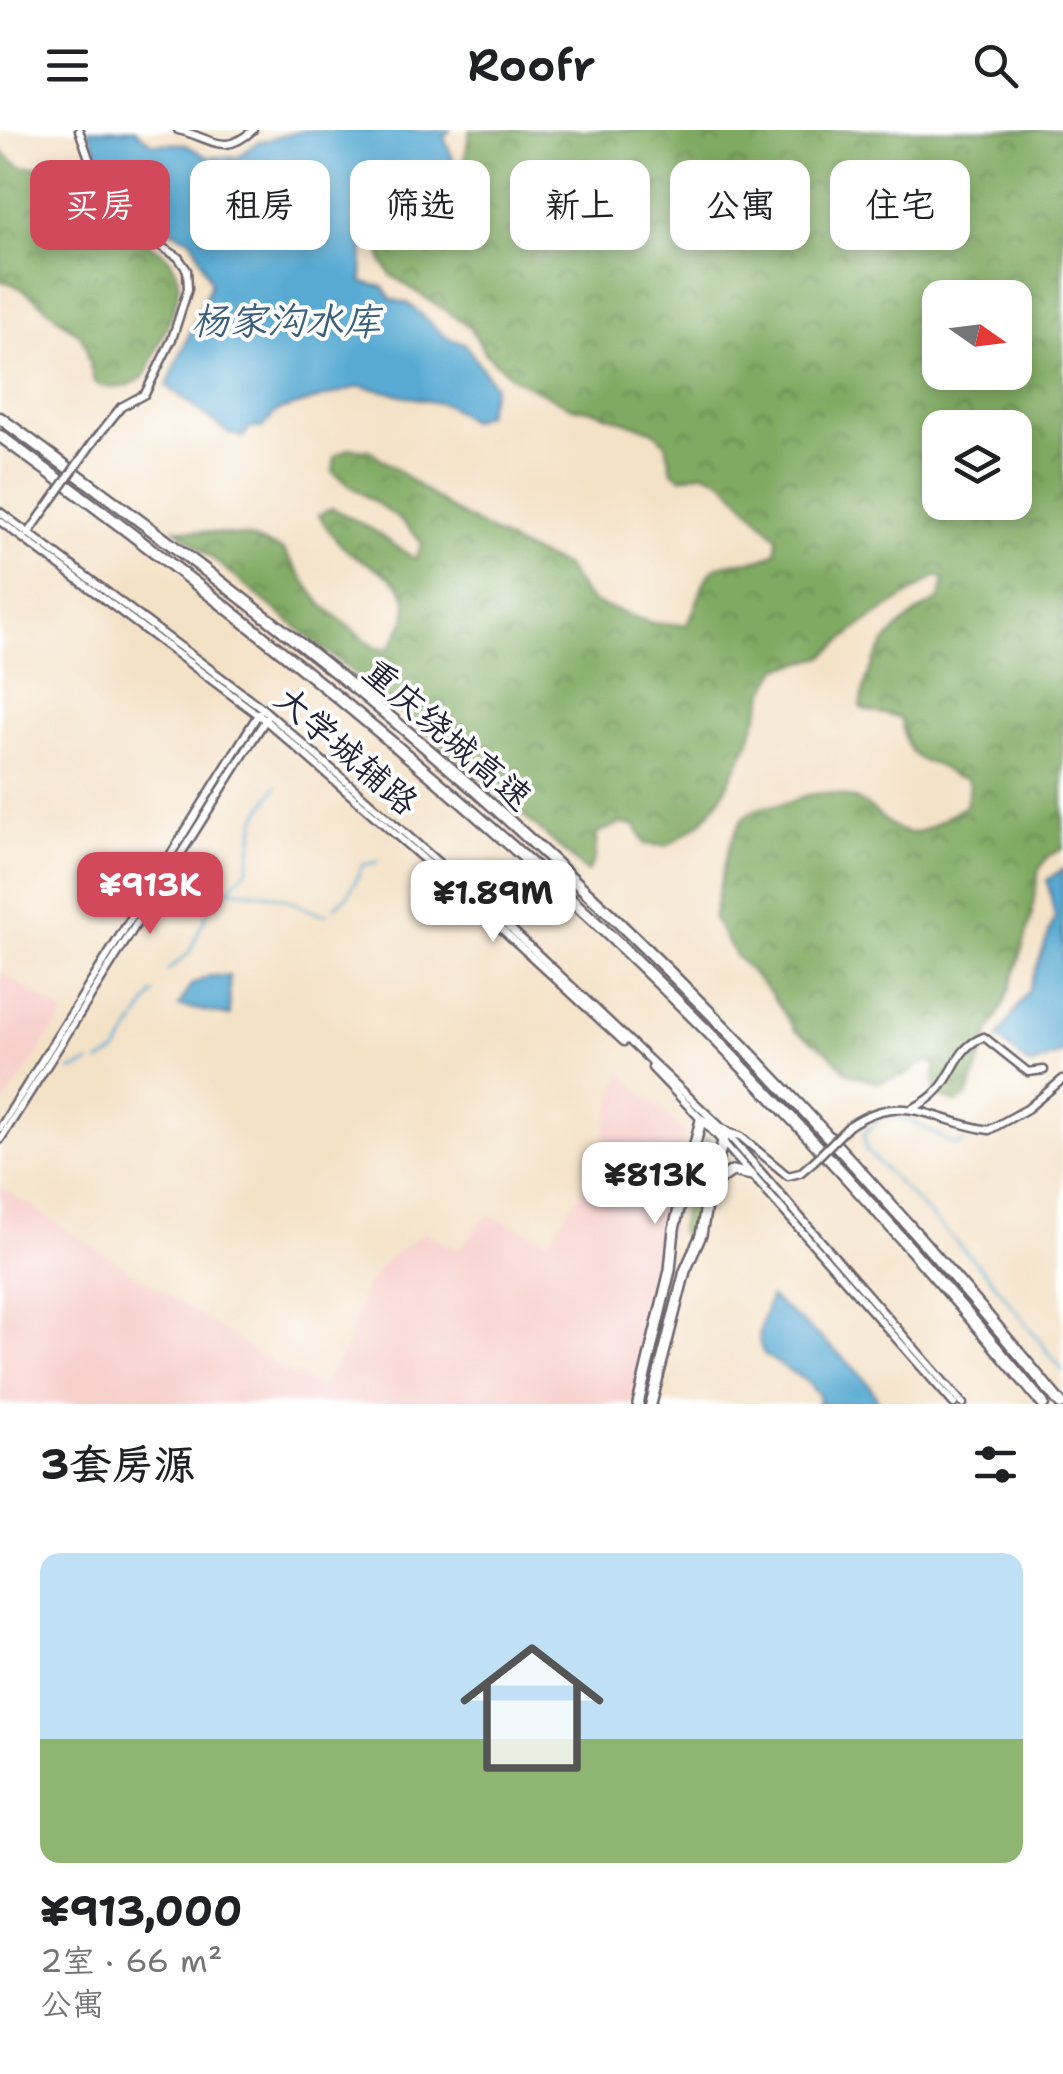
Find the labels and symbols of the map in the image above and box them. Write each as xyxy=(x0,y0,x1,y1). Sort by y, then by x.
north arrow xyxy=(922,280,1032,390)
water label: 杨家沟水库 xyxy=(191,295,384,346)
street label: 重庆绕城高速 xyxy=(353,647,543,821)
street label: 大学城辅路 xyxy=(266,675,428,825)
pin: ¥913K xyxy=(80,852,220,937)
pin: ¥1.89M xyxy=(412,860,574,945)
pin: ¥813K xyxy=(585,1142,725,1227)

